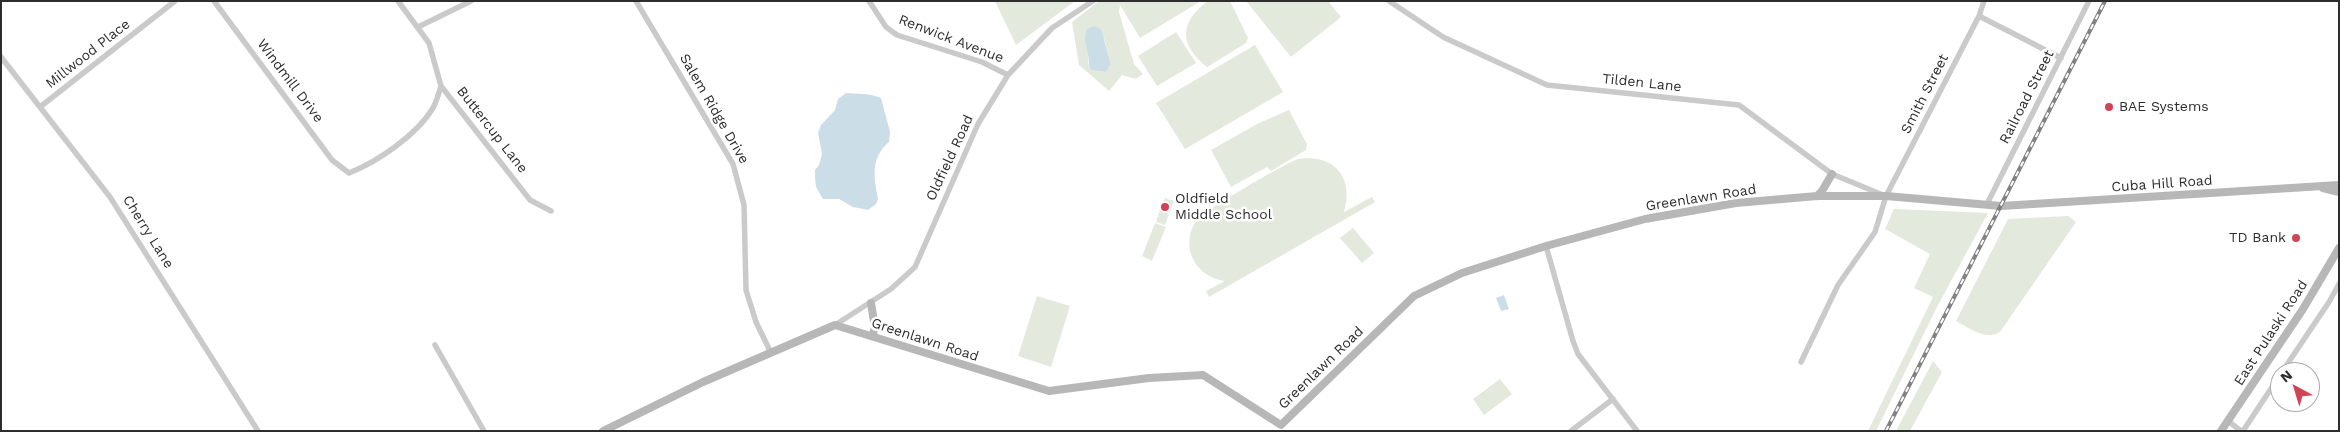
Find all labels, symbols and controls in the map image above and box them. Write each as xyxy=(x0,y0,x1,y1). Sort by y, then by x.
street label: Renwick Avenue xyxy=(896,11,1006,67)
street label: Millwood Place xyxy=(42,16,134,92)
street label: Windmill Drive xyxy=(253,36,327,126)
street label: Railroad Street xyxy=(1996,47,2058,147)
street label: Salem Ridge Drive xyxy=(676,51,752,167)
street label: Smith Street xyxy=(1898,51,1952,137)
street label: Tilden Lane xyxy=(1602,70,1682,96)
street label: Buttercup Lane xyxy=(453,83,531,177)
place label: BAE Systems xyxy=(2119,99,2209,115)
marker: BAE Systems xyxy=(2103,101,2115,113)
street label: Oldfield Road xyxy=(923,112,977,204)
street label: Cuba Hill Road xyxy=(2111,172,2213,196)
street label: Greenlawn Road xyxy=(1644,181,1758,215)
place label: Oldfield Middle School xyxy=(1175,191,1272,223)
street label: Cherry Lane xyxy=(119,192,177,272)
marker: Oldfield Middle School xyxy=(1159,201,1171,213)
place label: TD Bank xyxy=(2229,230,2286,246)
marker: TD Bank xyxy=(2290,232,2302,244)
street label: East Pulaski Road xyxy=(2231,277,2311,389)
street label: Greenlawn Road xyxy=(869,315,981,365)
street label: Greenlawn Road xyxy=(1275,323,1367,413)
north arrow xyxy=(2270,362,2320,412)
text: N xyxy=(2277,367,2295,386)

